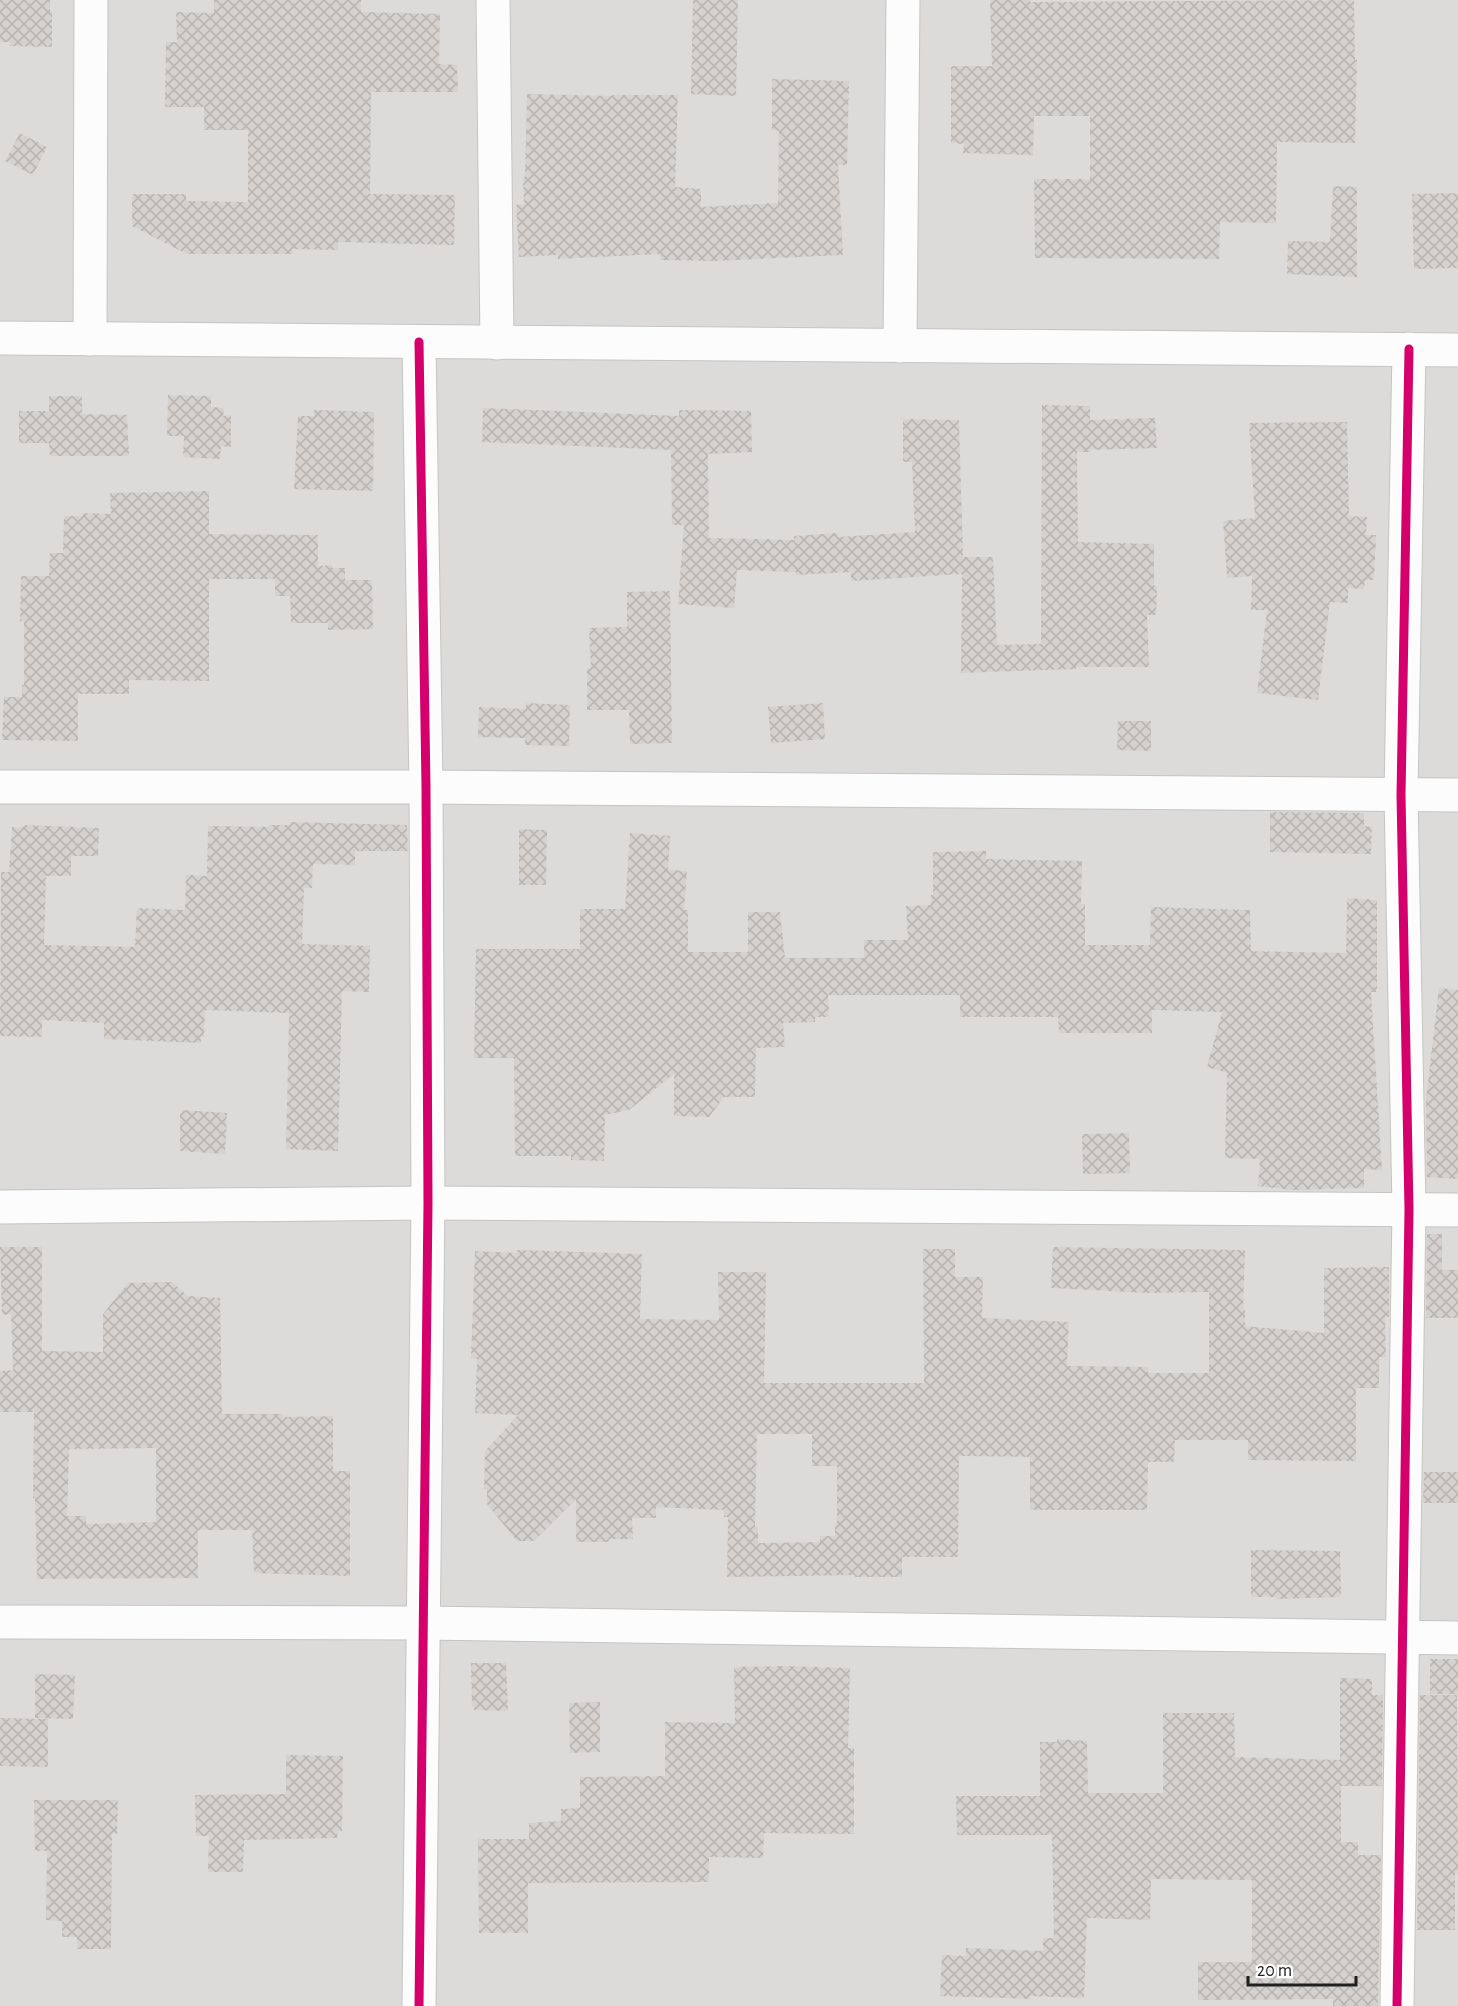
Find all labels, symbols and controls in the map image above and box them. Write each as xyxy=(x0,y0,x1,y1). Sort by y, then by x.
scale bar xyxy=(1248,1949,1356,1987)
text: 20 m xyxy=(1257,1962,1292,1980)

